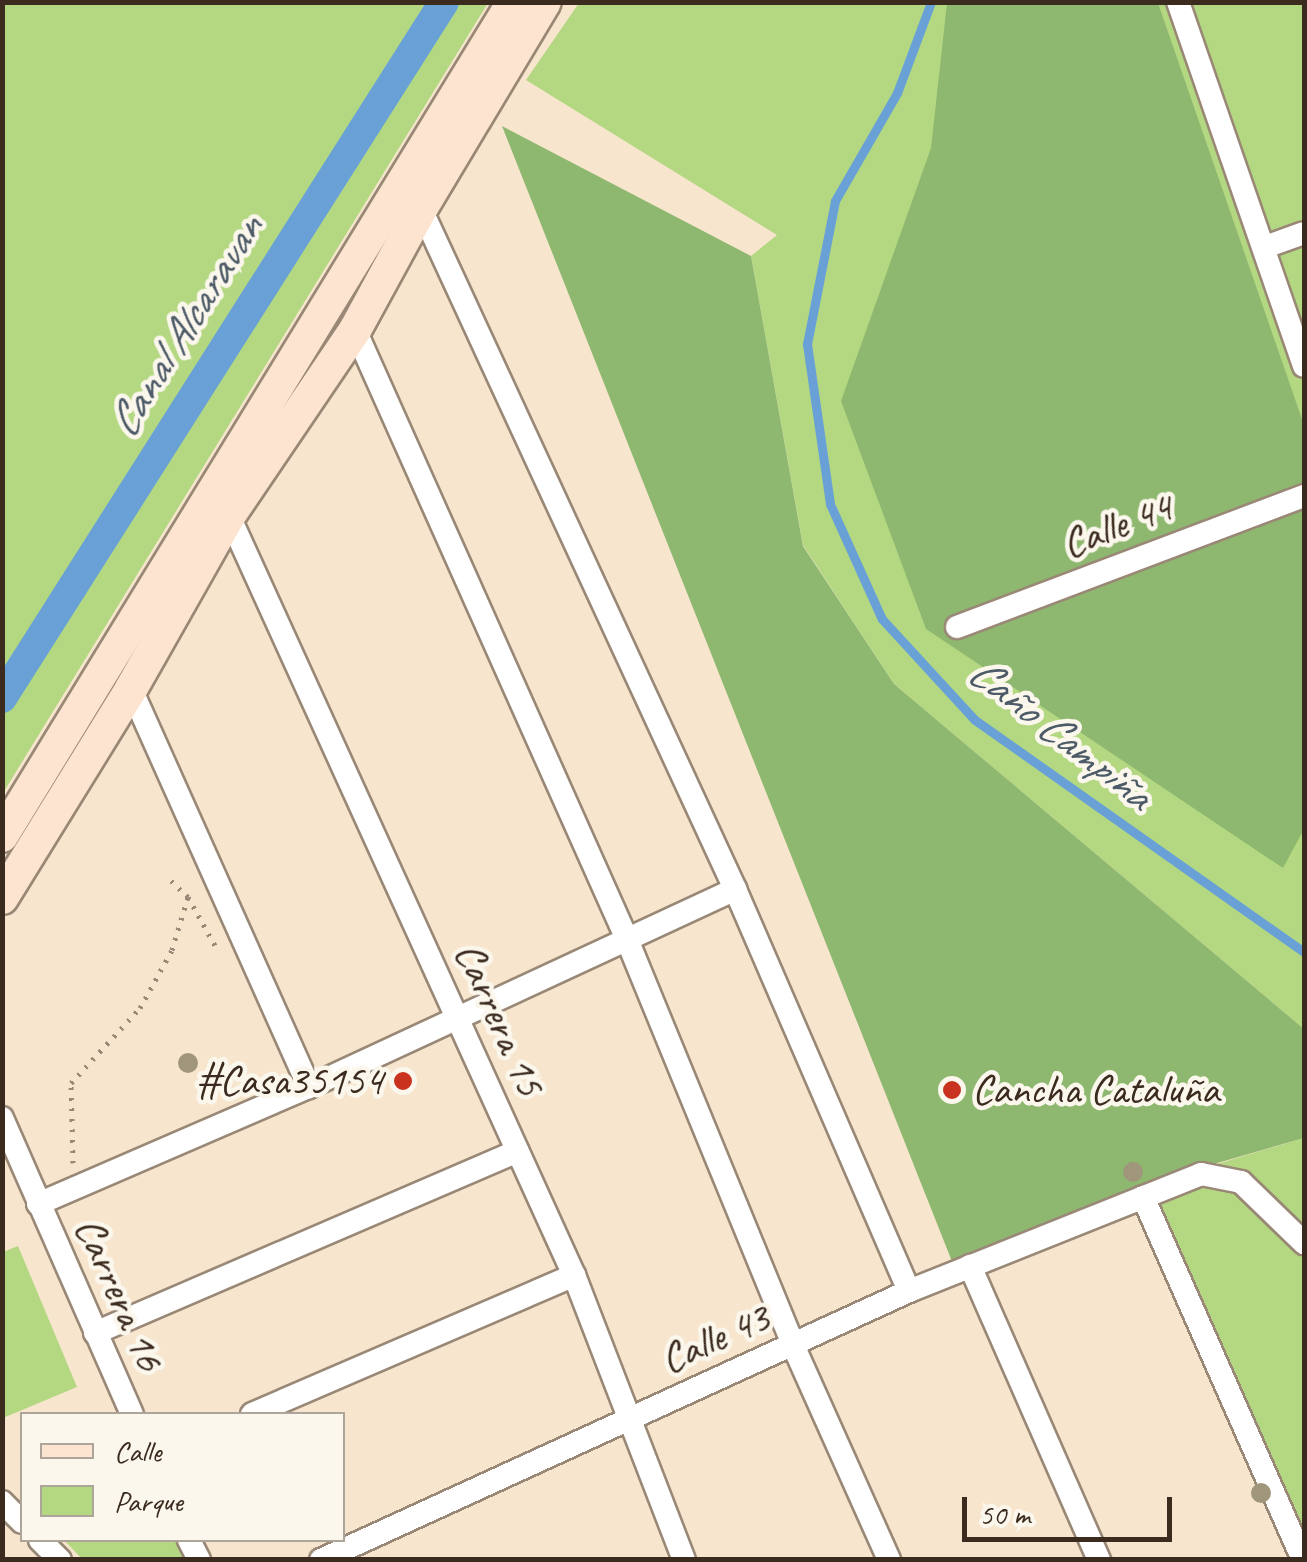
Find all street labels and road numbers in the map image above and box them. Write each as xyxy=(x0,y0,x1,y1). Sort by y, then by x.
street label: Calle 44 xyxy=(1055,482,1179,570)
street label: Carrera 15 xyxy=(443,935,555,1103)
street label: Carrera 16 xyxy=(63,1210,175,1378)
street label: Calle 43 xyxy=(653,1293,777,1385)

